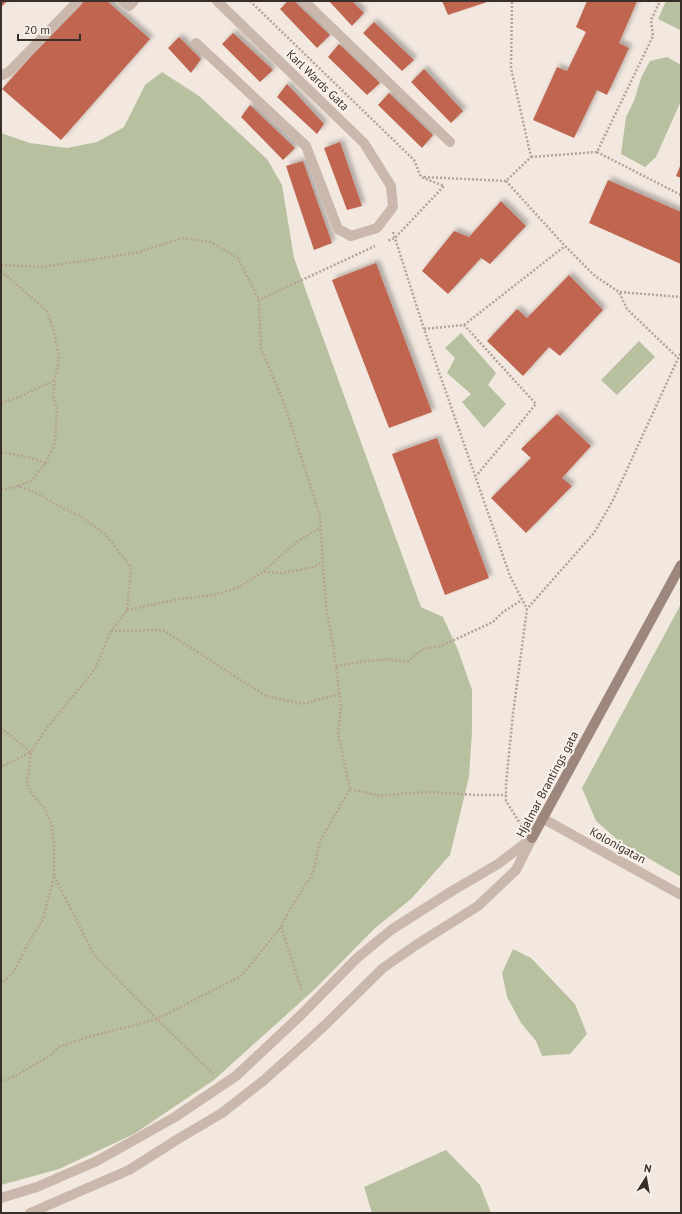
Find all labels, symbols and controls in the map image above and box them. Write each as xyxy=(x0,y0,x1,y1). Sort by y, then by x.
scale bar xyxy=(18,16,80,42)
text: 20 m xyxy=(24,22,50,37)
street label: Karl Wards Gata xyxy=(284,46,352,114)
street label: Hjalmar Brantings gata xyxy=(513,728,581,840)
street label: Kolonigatan xyxy=(587,823,649,867)
north arrow xyxy=(626,1158,666,1198)
text: N xyxy=(643,1161,653,1176)

